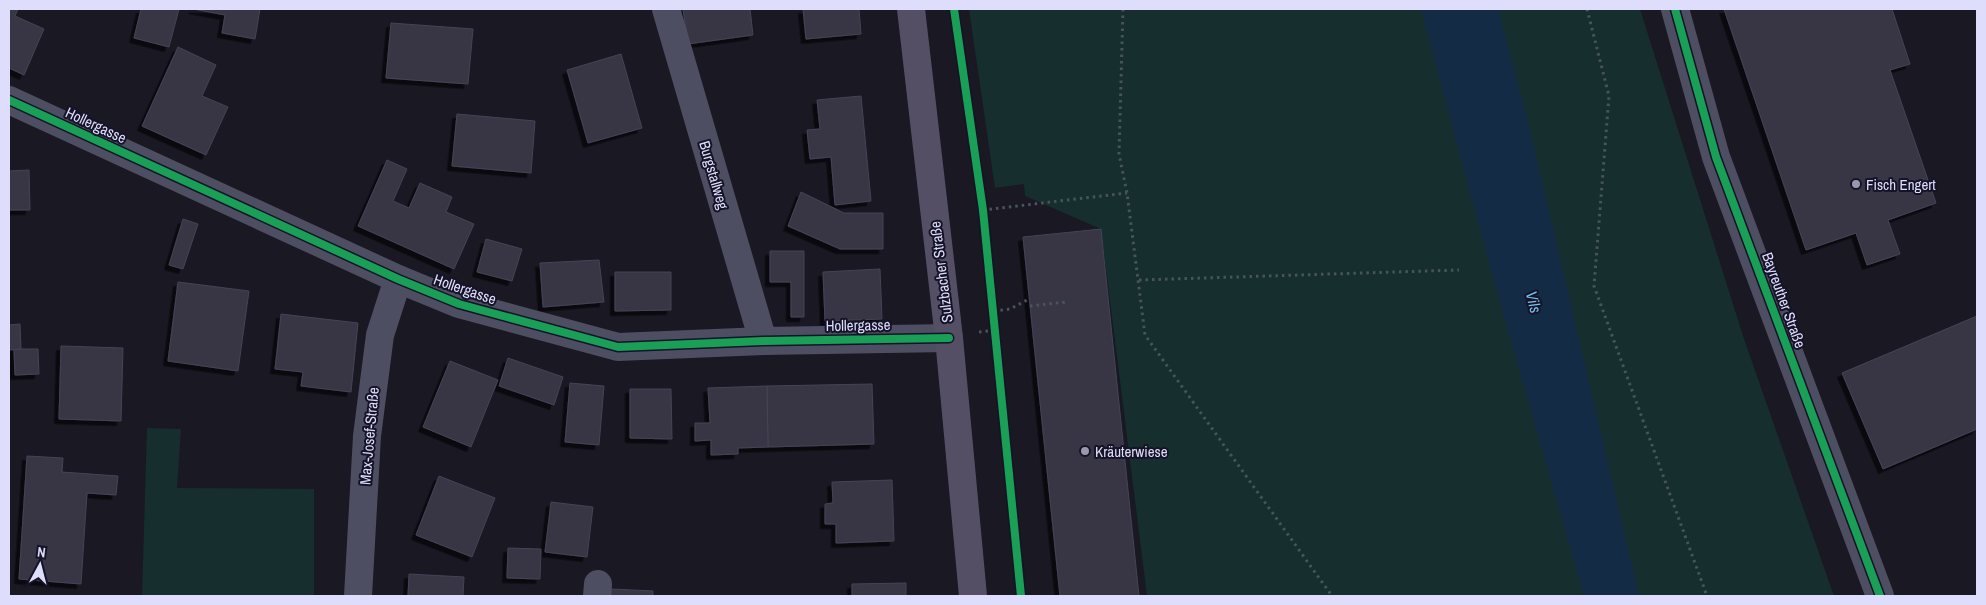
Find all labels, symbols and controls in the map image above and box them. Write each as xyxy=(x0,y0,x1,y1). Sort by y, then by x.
street label: Hollergasse xyxy=(62,102,130,148)
street label: Burgstallweg xyxy=(694,138,734,212)
place label: Fisch Engert xyxy=(1866,174,1936,195)
marker: Fisch Engert xyxy=(1850,178,1862,190)
street label: Sulzbacher Straße xyxy=(924,220,958,324)
street label: Bayreuther Straße xyxy=(1757,249,1811,351)
street label: Hollergasse xyxy=(431,269,499,310)
water label: Vils xyxy=(1521,289,1548,316)
street label: Hollergasse xyxy=(825,314,891,336)
street label: Max-Josef-Straße xyxy=(354,386,384,486)
place label: Kräuterwiese xyxy=(1095,441,1168,462)
marker: Kräuterwiese xyxy=(1079,445,1091,457)
north arrow xyxy=(15,540,65,590)
text: N xyxy=(36,543,47,562)

